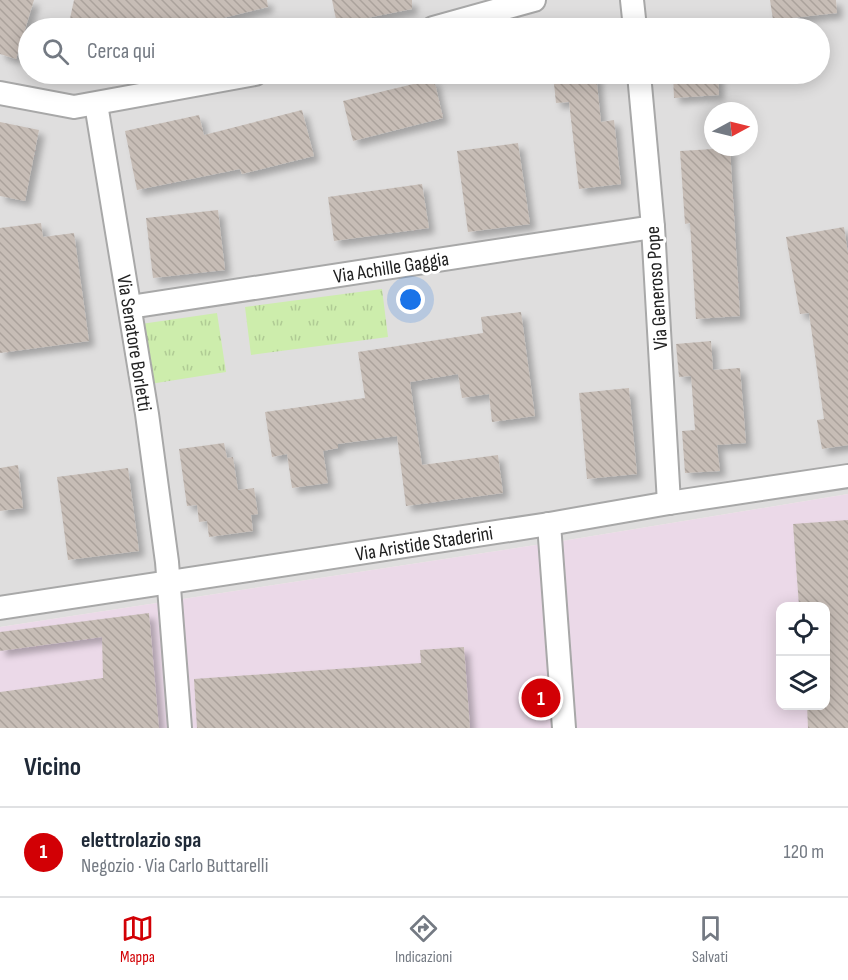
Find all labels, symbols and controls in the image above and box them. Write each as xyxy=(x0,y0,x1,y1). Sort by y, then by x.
search box xyxy=(18,18,830,84)
icon: search xyxy=(39,35,72,68)
text: Cerca qui xyxy=(87,38,155,65)
north arrow xyxy=(704,102,758,156)
street label: Via Generoso Pope xyxy=(641,225,673,350)
street label: Via Achille Gaggia xyxy=(332,247,450,289)
street label: Via Senatore Borletti xyxy=(111,273,157,413)
your location xyxy=(396,285,425,314)
street label: Via Aristide Staderini xyxy=(354,521,495,567)
map controls xyxy=(776,602,830,710)
button: locate xyxy=(776,602,830,656)
button: layers xyxy=(776,656,830,710)
pin: 1 xyxy=(522,676,560,720)
text: Vicino xyxy=(24,752,81,783)
text: elettrolazio spa xyxy=(81,827,201,854)
text: 1 xyxy=(40,840,47,864)
text: 120 m xyxy=(784,840,824,864)
text: Negozio · Via Carlo Buttarelli xyxy=(81,854,269,878)
tab: Mappa xyxy=(120,912,155,967)
tab: Indicazioni xyxy=(395,912,452,967)
tab: Salvati xyxy=(692,912,728,967)

